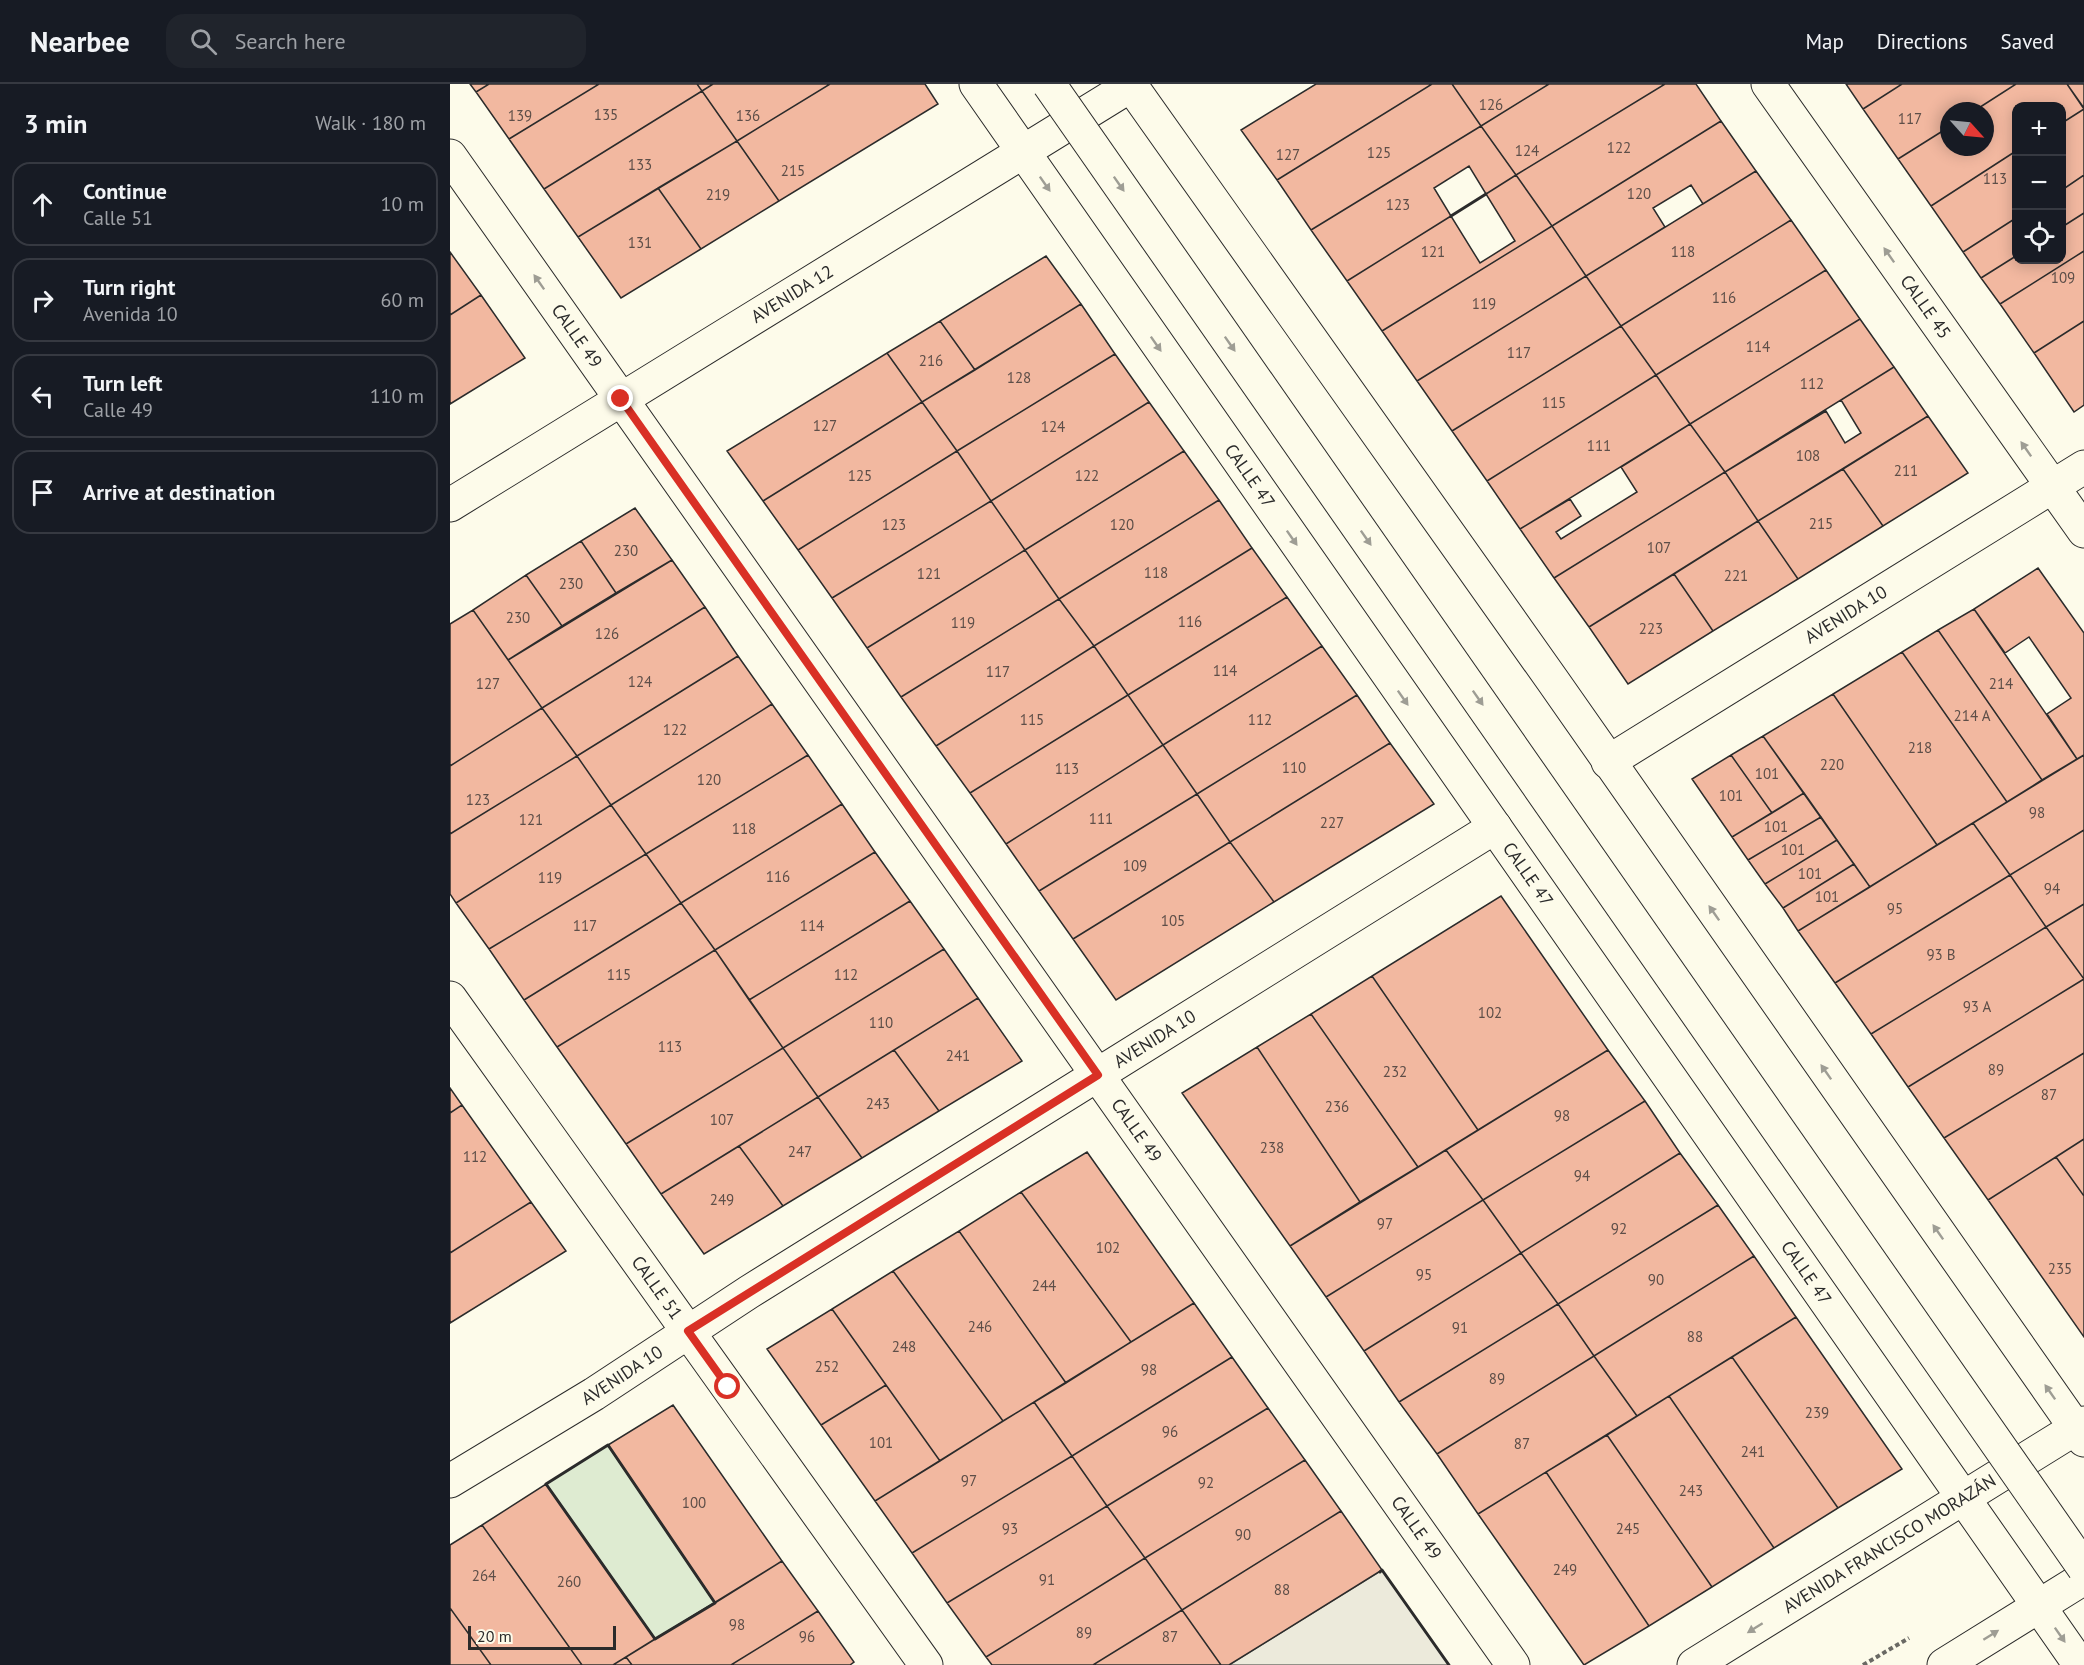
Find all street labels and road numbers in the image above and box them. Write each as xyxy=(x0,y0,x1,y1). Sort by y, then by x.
street label: AVENIDA 12 xyxy=(747,260,837,328)
street label: CALLE 45 xyxy=(1896,270,1956,343)
street label: CALLE 49 xyxy=(547,299,608,372)
street label: CALLE 47 xyxy=(1220,439,1280,512)
street label: AVENIDA 10 xyxy=(1800,580,1891,648)
street label: CALLE 47 xyxy=(1498,838,1559,911)
street label: AVENIDA 10 xyxy=(1109,1004,1200,1073)
street label: CALLE 49 xyxy=(1106,1094,1167,1167)
street label: CALLE 47 xyxy=(1776,1236,1837,1309)
street label: CALLE 51 xyxy=(627,1251,688,1324)
street label: AVENIDA 10 xyxy=(577,1340,667,1410)
street label: AVENIDA FRANCISCO MORAZÁN xyxy=(1778,1469,2000,1618)
street label: CALLE 49 xyxy=(1386,1491,1447,1564)

